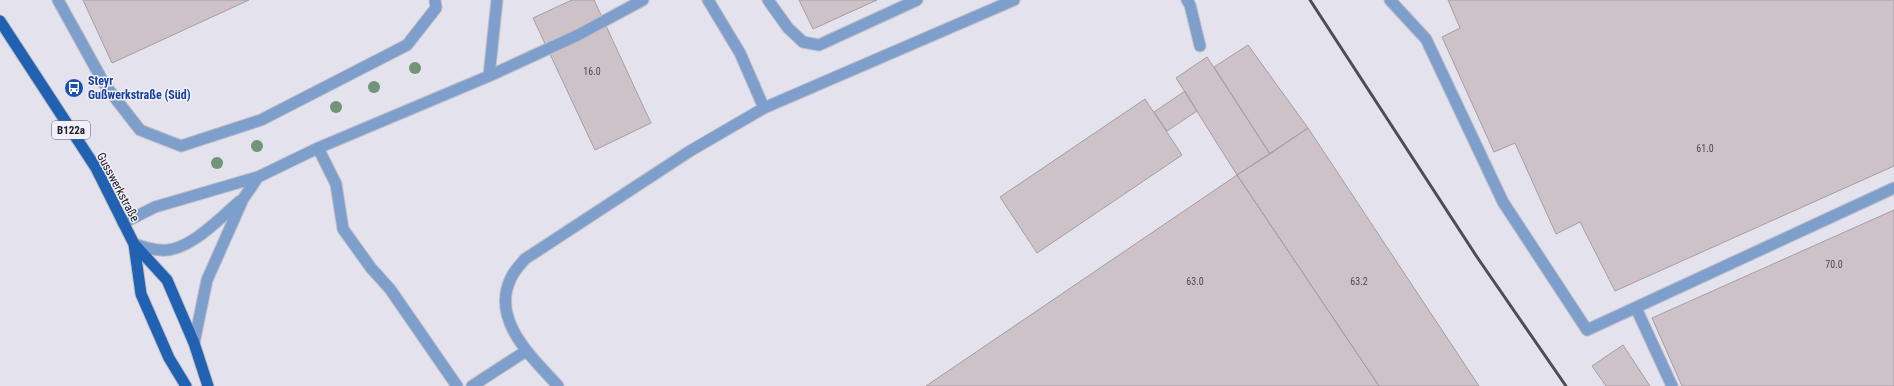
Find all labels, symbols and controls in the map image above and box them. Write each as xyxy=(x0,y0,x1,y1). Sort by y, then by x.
house number: 16.0 xyxy=(583,66,601,77)
place label: Steyr Gußwerkstraße (Süd) xyxy=(88,74,191,102)
bus stop icon: Steyr Gußwerkstraße (Süd) xyxy=(63,77,85,99)
road number: B122a xyxy=(52,121,90,139)
house number: 61.0 xyxy=(1696,143,1714,154)
street label: Gusswerkstraße xyxy=(94,150,142,224)
house number: 70.0 xyxy=(1825,259,1843,270)
house number: 63.0 xyxy=(1186,276,1204,287)
house number: 63.2 xyxy=(1350,276,1368,287)

